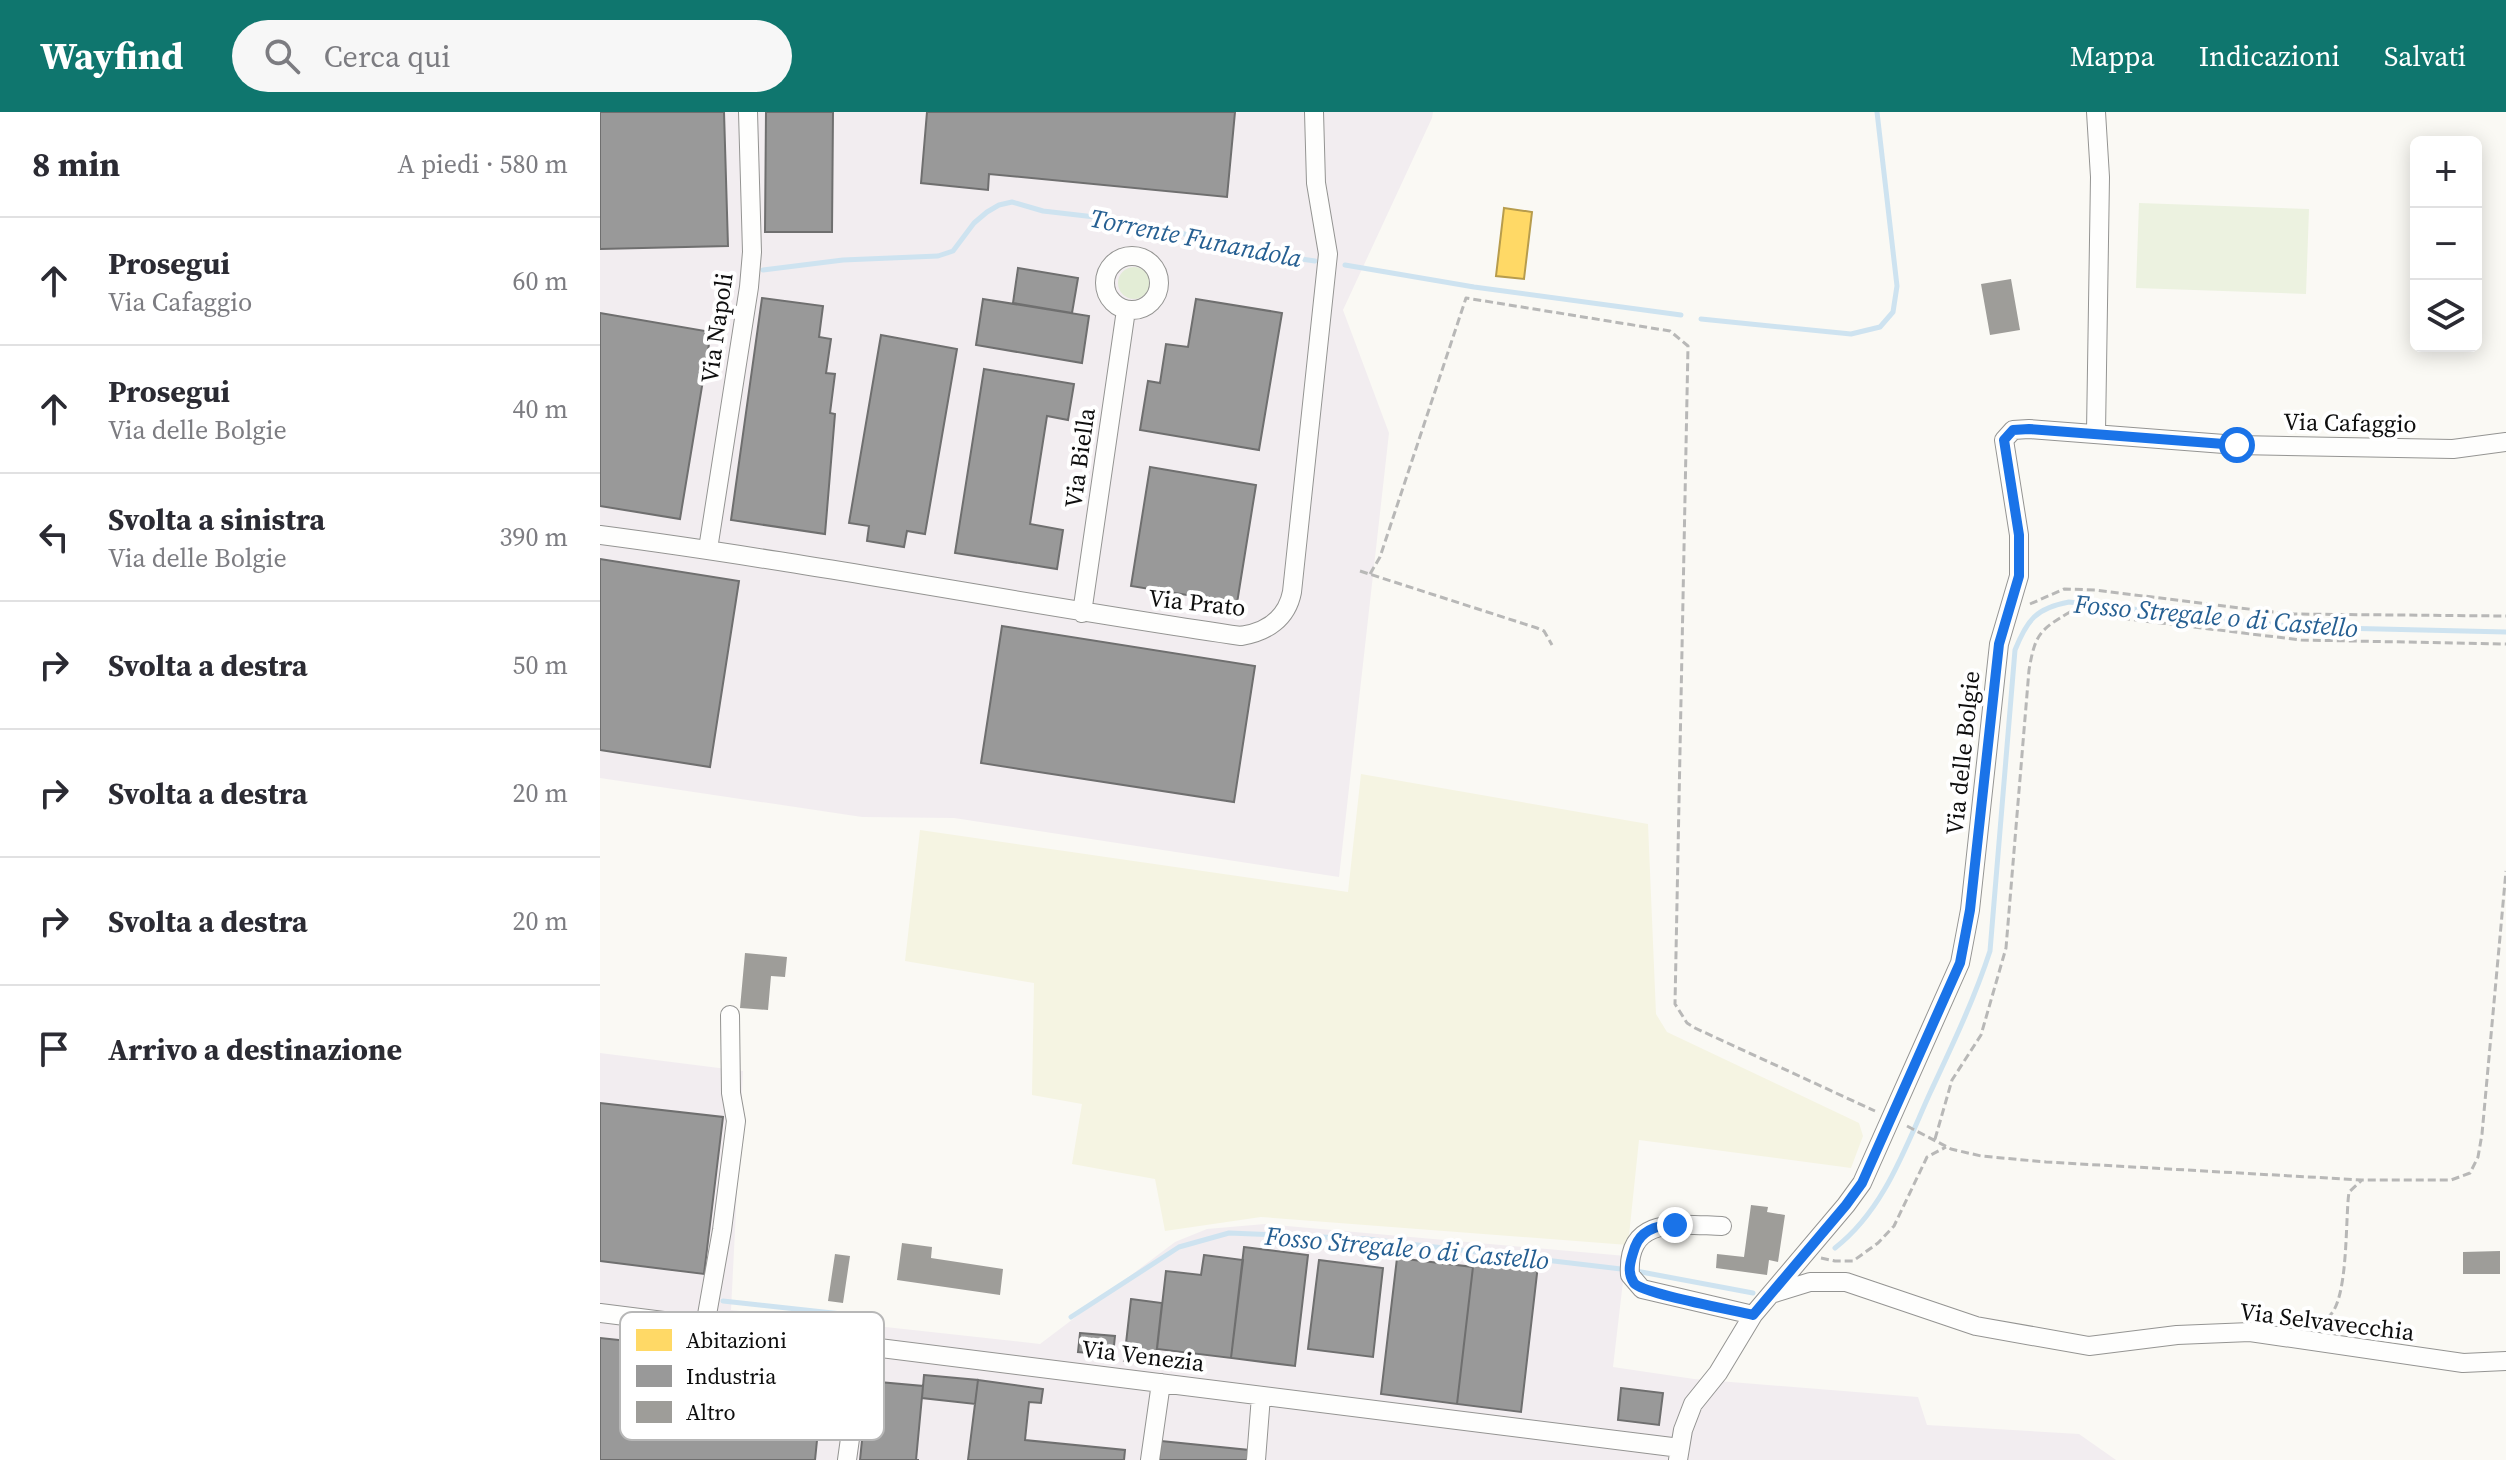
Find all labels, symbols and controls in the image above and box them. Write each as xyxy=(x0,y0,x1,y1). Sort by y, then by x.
search box xyxy=(232,20,792,92)
text: Wayfind xyxy=(40,30,184,82)
icon: search xyxy=(260,34,304,78)
text: Cerca qui xyxy=(324,36,450,77)
text: Mappa xyxy=(2070,37,2155,75)
text: Indicazioni xyxy=(2199,37,2340,75)
text: Salvati xyxy=(2384,37,2466,75)
map controls xyxy=(2410,136,2482,352)
button: + xyxy=(2410,136,2482,208)
text: 8 min xyxy=(32,141,120,187)
text: A piedi · 580 m xyxy=(398,146,568,182)
water label: Torrente Funandola xyxy=(1087,200,1305,276)
button: − xyxy=(2410,208,2482,280)
text: Prosegui xyxy=(108,243,230,284)
icon: ahead xyxy=(32,259,76,303)
text: 60 m xyxy=(513,263,568,299)
street label: Via Napoli xyxy=(692,271,741,385)
button: layers xyxy=(2410,280,2482,352)
text: Via Cafaggio xyxy=(108,284,252,320)
text: Prosegui xyxy=(108,371,230,412)
icon: ahead xyxy=(32,387,76,431)
text: 40 m xyxy=(513,391,568,427)
street label: Via Biella xyxy=(1056,405,1103,510)
street label: Via Cafaggio xyxy=(2283,405,2417,440)
text: Via delle Bolgie xyxy=(108,412,287,448)
route start xyxy=(2219,427,2255,463)
text: Svolta a sinistra xyxy=(108,499,325,540)
icon: left xyxy=(32,515,76,559)
text: 390 m xyxy=(500,519,568,555)
text: Via delle Bolgie xyxy=(108,540,287,576)
street label: Via Prato xyxy=(1147,581,1247,624)
water label: Fosso Stregale o di Castello xyxy=(2071,586,2360,646)
icon: right xyxy=(32,643,76,687)
text: Svolta a destra xyxy=(108,645,308,686)
text: 50 m xyxy=(513,647,568,683)
street label: Via delle Bolgie xyxy=(1937,669,1988,837)
icon: right xyxy=(32,771,76,815)
text: Svolta a destra xyxy=(108,773,308,814)
text: 20 m xyxy=(513,775,568,811)
icon: right xyxy=(32,899,76,943)
text: Svolta a destra xyxy=(108,901,308,942)
text: 20 m xyxy=(513,903,568,939)
icon: arrive xyxy=(32,1027,76,1071)
text: Arrivo a destinazione xyxy=(108,1029,402,1070)
route end xyxy=(1657,1207,1693,1243)
water label: Fosso Stregale o di Castello xyxy=(1262,1218,1551,1278)
street label: Via Selvavecchia xyxy=(2238,1294,2417,1349)
legend xyxy=(620,1312,884,1440)
text: Abitazioni xyxy=(686,1325,787,1355)
street label: Via Venezia xyxy=(1080,1332,1207,1380)
text: Industria xyxy=(686,1361,777,1391)
text: Altro xyxy=(686,1397,735,1427)

